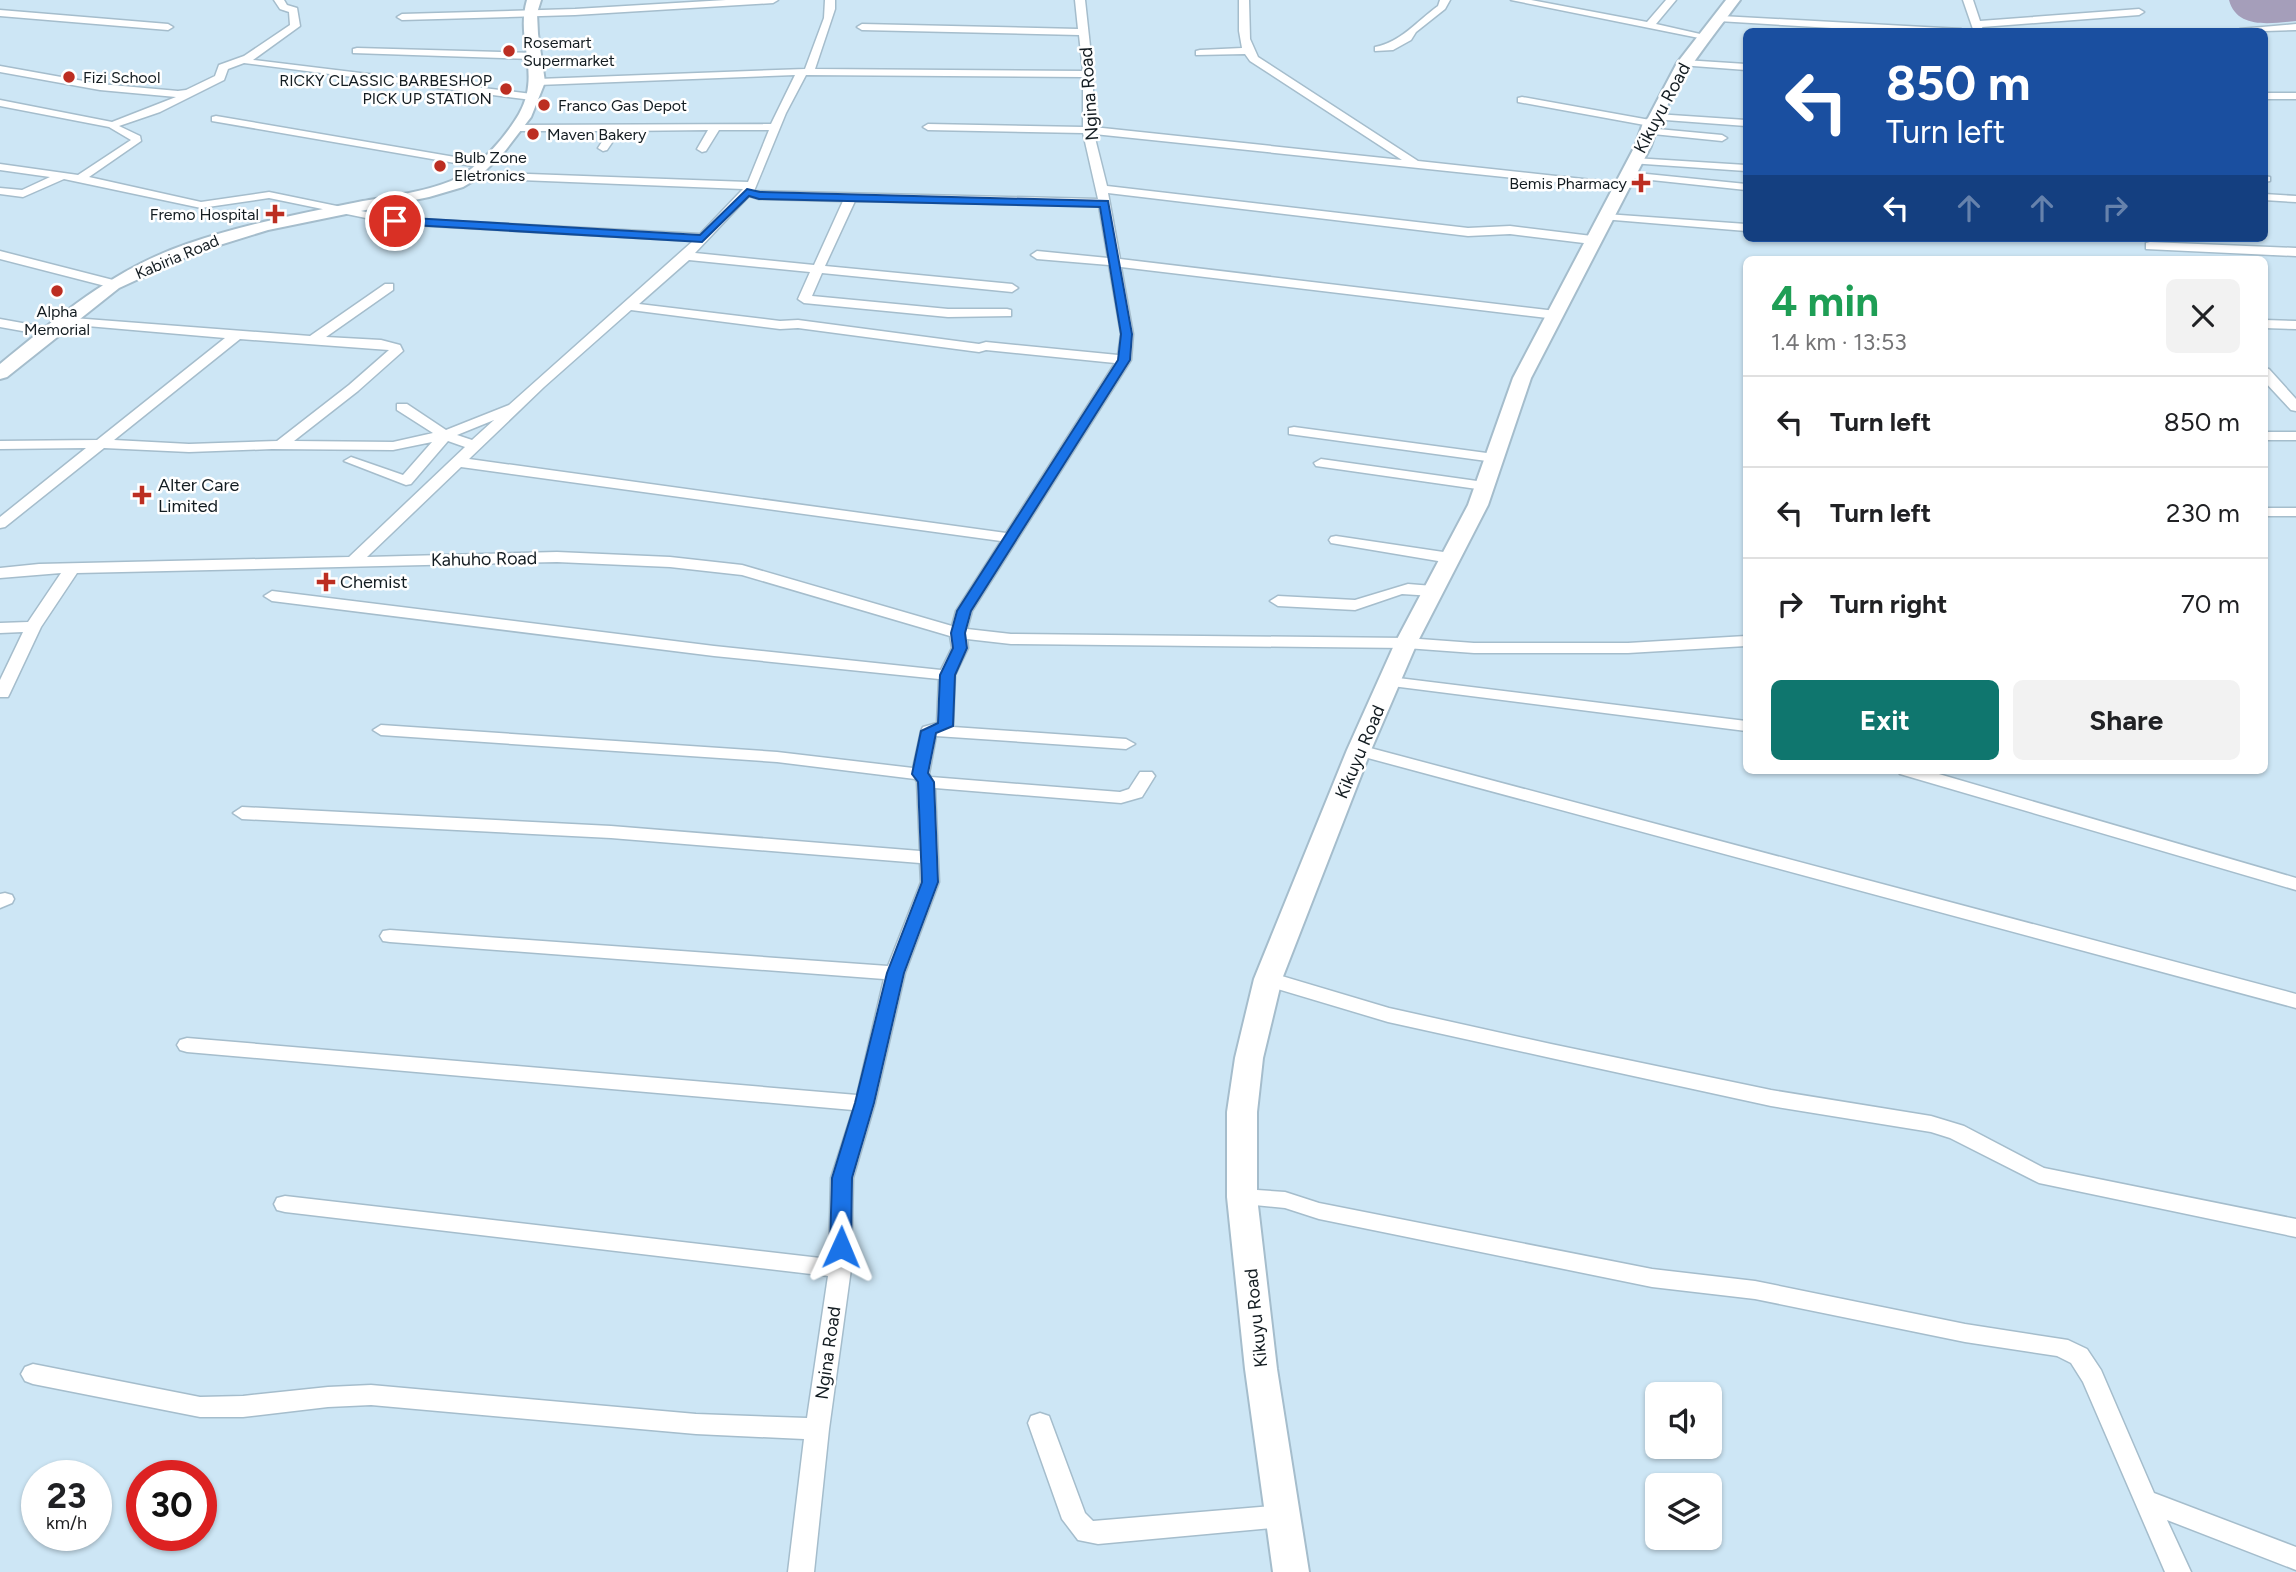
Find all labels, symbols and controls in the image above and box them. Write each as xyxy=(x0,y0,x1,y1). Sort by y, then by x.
place label: Rosemart Supermarket xyxy=(523,33,615,70)
marker: Rosemart Supermarket xyxy=(501,43,517,59)
street label: Ngina Road xyxy=(1075,46,1103,142)
text: 850 m xyxy=(1886,53,2031,112)
icon: left xyxy=(1771,56,1862,147)
street label: Kikuyu Road xyxy=(1629,59,1695,157)
place label: Fizi School xyxy=(83,68,160,87)
marker: Fizi School xyxy=(61,69,77,85)
place label: RICKY CLASSIC BARBESHOP PICK UP STATION xyxy=(279,71,492,108)
marker: RICKY CLASSIC BARBESHOP PICK UP STATION xyxy=(498,81,514,97)
place label: Franco Gas Depot xyxy=(558,96,687,115)
marker: Franco Gas Depot xyxy=(536,97,552,113)
text: Turn left xyxy=(1886,113,2005,151)
place label: Maven Bakery xyxy=(547,125,647,144)
marker: Maven Bakery xyxy=(525,126,541,142)
place label: Bulb Zone Eletronics xyxy=(454,148,527,185)
marker: Bulb Zone Eletronics xyxy=(432,158,448,174)
place label: Bemis Pharmacy xyxy=(1509,174,1628,193)
marker: Bemis Pharmacy xyxy=(1633,175,1649,191)
icon: left xyxy=(1877,189,1915,227)
icon: ahead xyxy=(1950,189,1988,227)
icon: ahead xyxy=(2023,189,2061,227)
icon: right xyxy=(2096,189,2134,227)
pin xyxy=(365,191,425,251)
icon: arrive xyxy=(376,202,414,240)
marker: Fremo Hospital xyxy=(265,204,285,224)
place label: Fremo Hospital xyxy=(150,205,259,224)
street label: Kabiria Road xyxy=(132,231,222,283)
text: 4 min xyxy=(1771,276,1879,327)
button: close xyxy=(2166,279,2240,353)
marker: Alpha Memorial xyxy=(49,283,65,299)
place label: Alpha Memorial xyxy=(24,302,90,339)
text: 1.4 km · 13:53 xyxy=(1771,328,1907,356)
icon: left xyxy=(1771,403,1809,441)
text: Turn left xyxy=(1830,406,1931,438)
text: 850 m xyxy=(2164,406,2240,438)
place label: Alter Care Limited xyxy=(158,474,240,517)
marker: Alter Care Limited xyxy=(132,485,152,505)
icon: left xyxy=(1771,494,1809,532)
text: Turn left xyxy=(1830,497,1931,529)
text: 230 m xyxy=(2166,497,2240,529)
street label: Kahuho Road xyxy=(431,547,537,571)
place label: Chemist xyxy=(340,571,408,593)
marker: Chemist xyxy=(318,574,334,590)
icon: right xyxy=(1771,585,1809,623)
text: Turn right xyxy=(1830,588,1947,620)
text: 70 m xyxy=(2181,588,2240,620)
button: Exit xyxy=(1771,680,1999,760)
button: Share xyxy=(2013,680,2240,760)
street label: Kikuyu Road xyxy=(1330,702,1390,802)
position arrow xyxy=(804,1210,878,1284)
street label: Kikuyu Road xyxy=(1240,1267,1272,1369)
street label: Ngina Road xyxy=(811,1305,845,1401)
map controls xyxy=(1645,1382,1722,1550)
button: sound xyxy=(1645,1382,1722,1459)
speed limit sign: 30 xyxy=(126,1460,217,1551)
button: layers xyxy=(1645,1473,1722,1550)
text: 23 xyxy=(47,1475,86,1517)
text: km/h xyxy=(46,1512,87,1534)

